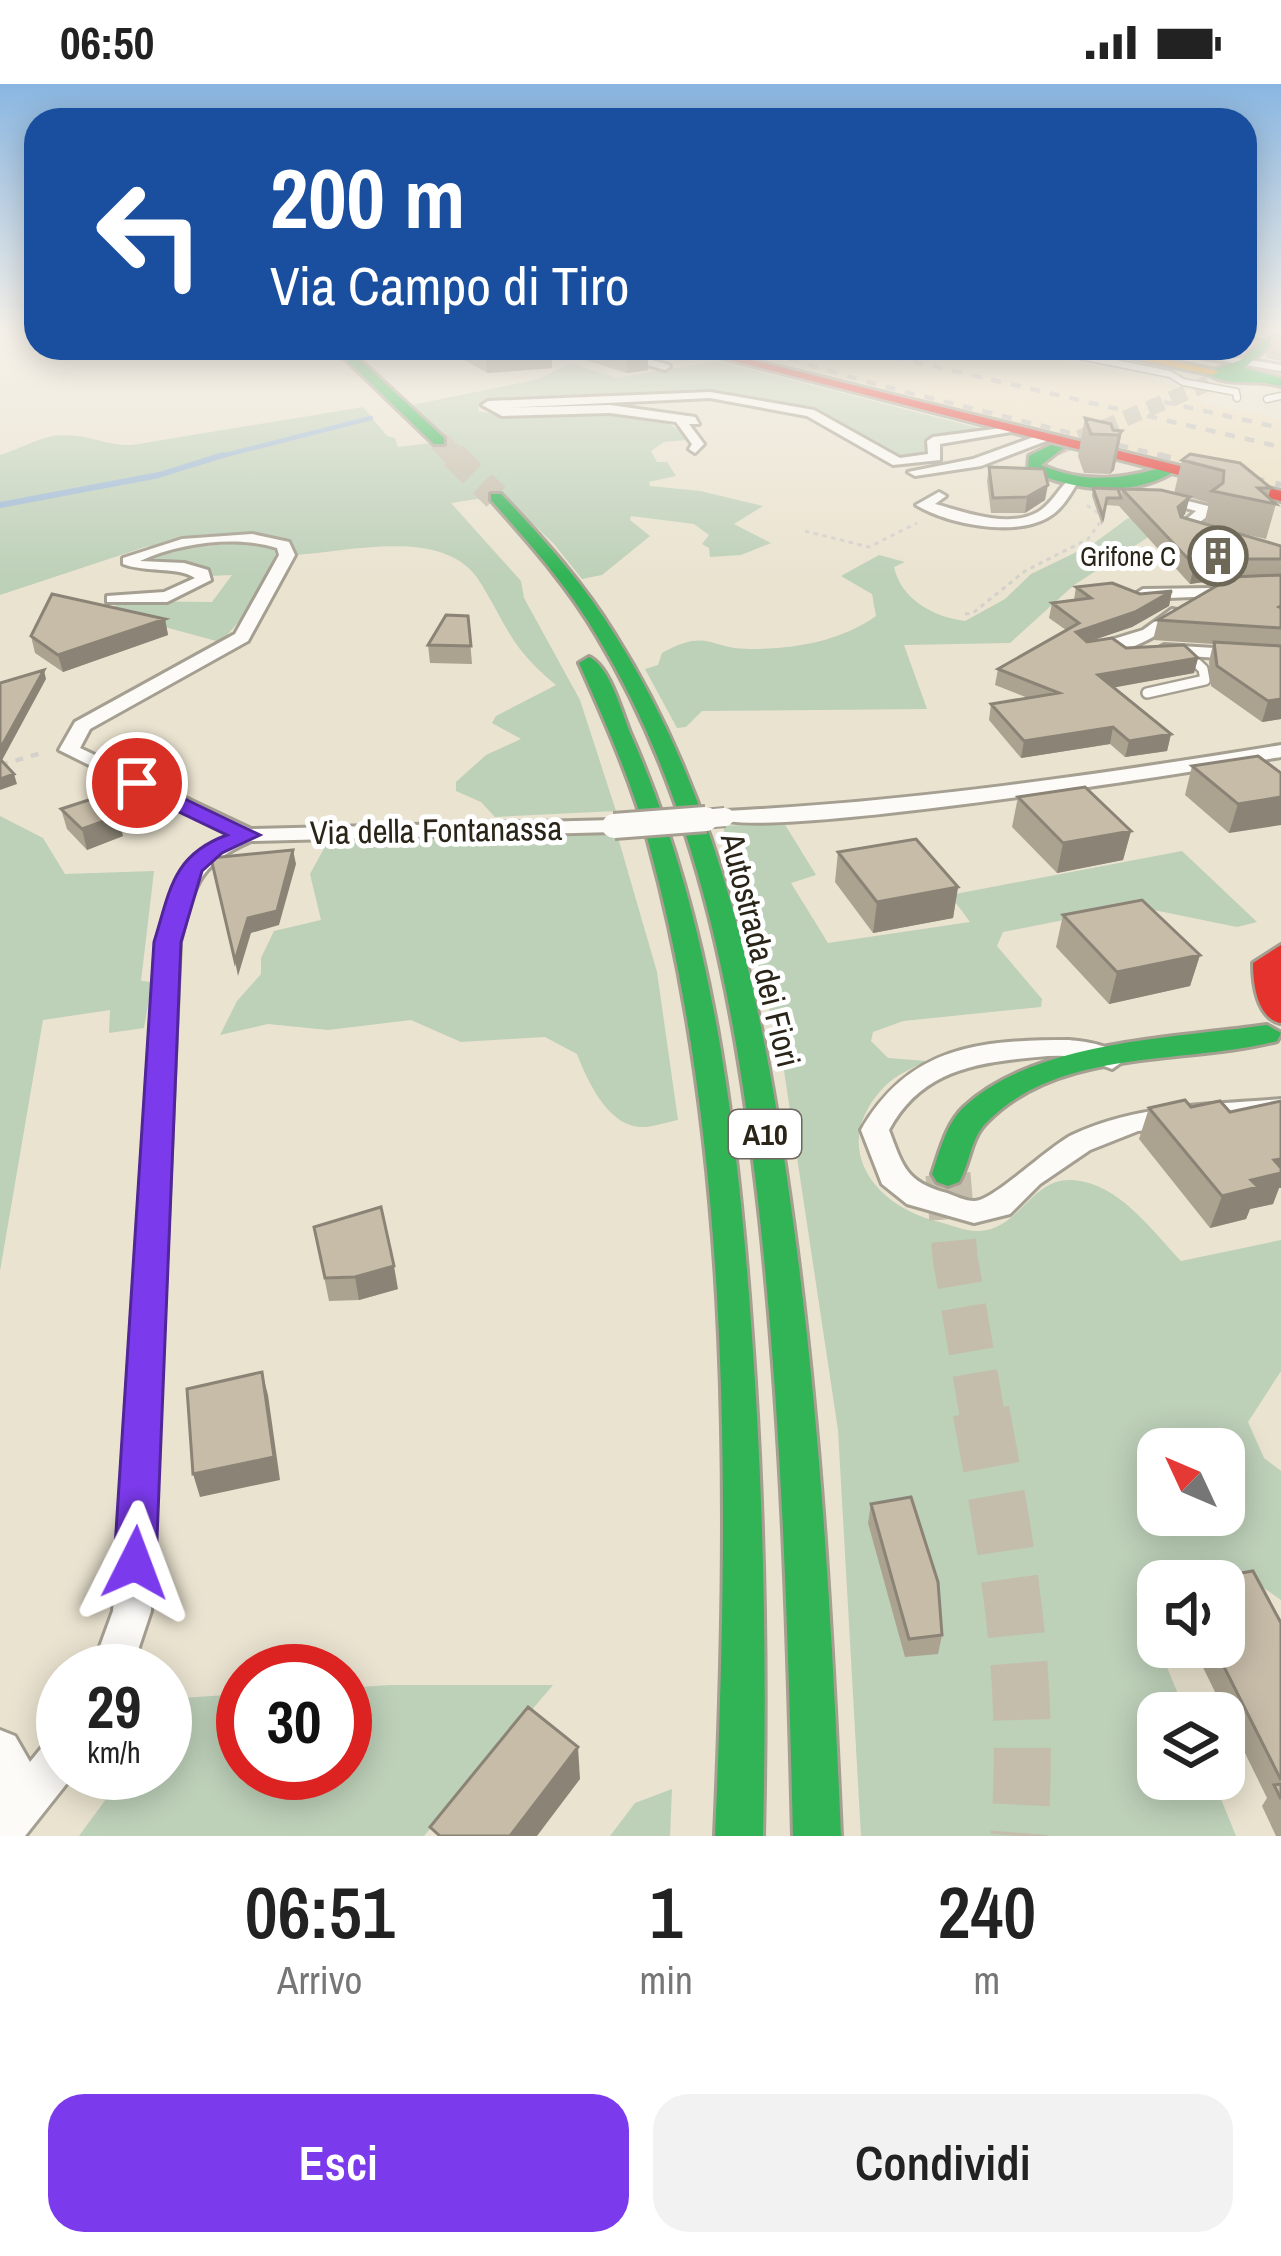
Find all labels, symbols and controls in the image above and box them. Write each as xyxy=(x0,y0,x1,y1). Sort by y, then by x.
text: 06:50 xyxy=(60,12,154,73)
text: 200 m xyxy=(270,141,465,254)
icon: left xyxy=(72,156,228,312)
text: Via Campo di Tiro xyxy=(270,249,629,322)
building icon: Grifone C xyxy=(1187,525,1249,587)
place label: Grifone C xyxy=(1080,538,1176,574)
pin xyxy=(86,732,188,834)
icon: arrive xyxy=(104,750,170,816)
street label: Via della Fontanassa xyxy=(309,806,563,854)
street label: Autostrada dei Fiori xyxy=(710,828,811,1071)
road number: A10 xyxy=(729,1110,801,1158)
north arrow xyxy=(1137,1428,1245,1536)
map controls xyxy=(1137,1428,1245,1800)
position arrow xyxy=(72,1500,198,1626)
button: sound xyxy=(1137,1560,1245,1668)
speed limit sign: 30 xyxy=(216,1644,372,1800)
text: 29 xyxy=(87,1666,141,1747)
button: layers xyxy=(1137,1692,1245,1800)
text: km/h xyxy=(87,1732,141,1772)
text: 06:51 xyxy=(245,1863,395,1960)
text: 1 xyxy=(650,1863,683,1960)
text: 240 xyxy=(938,1863,1036,1960)
text: Arrivo xyxy=(277,1954,362,2006)
text: min xyxy=(640,1954,693,2006)
text: m xyxy=(974,1954,1000,2006)
button: Esci xyxy=(48,2094,629,2232)
button: Condividi xyxy=(653,2094,1233,2232)

